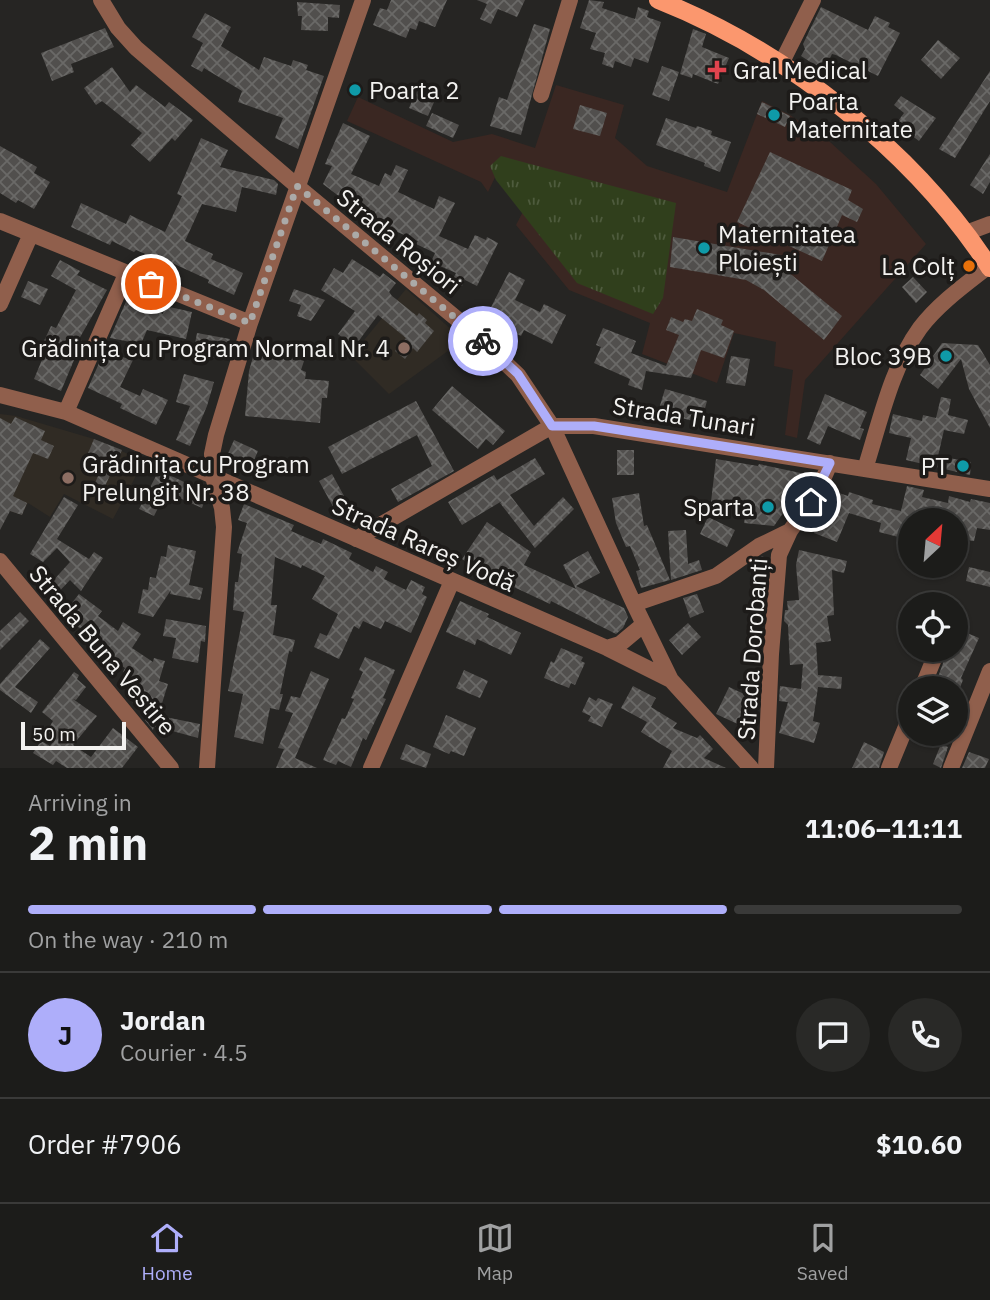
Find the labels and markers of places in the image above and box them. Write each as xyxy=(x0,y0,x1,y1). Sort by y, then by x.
place label: Gral Medical xyxy=(733,54,867,86)
marker: Gral Medical xyxy=(707,60,727,80)
place label: Poarta 2 xyxy=(369,74,460,106)
marker: Poarta 2 xyxy=(347,82,363,98)
place label: Poarta Maternitate xyxy=(788,85,913,145)
marker: Poarta Maternitate xyxy=(766,107,782,123)
place label: Maternitatea Ploiești xyxy=(718,218,856,278)
marker: Maternitatea Ploiești xyxy=(696,240,712,256)
place label: La Colț xyxy=(881,250,955,282)
pin xyxy=(121,254,181,314)
marker: La Colț xyxy=(961,258,977,274)
place label: Grădinița cu Program Normal Nr. 4 xyxy=(21,332,390,364)
marker: Grădinița cu Program Normal Nr. 4 xyxy=(396,340,412,356)
place label: Bloc 39B xyxy=(834,340,932,372)
marker: Bloc 39B xyxy=(938,348,954,364)
place label: Grădinița cu Program Prelungit Nr. 38 xyxy=(82,448,310,508)
place label: PT xyxy=(921,450,949,482)
marker: PT xyxy=(955,458,971,474)
marker: Grădinița cu Program Prelungit Nr. 38 xyxy=(60,470,76,486)
pin xyxy=(781,472,841,532)
place label: Sparta xyxy=(683,491,754,523)
marker: Sparta xyxy=(760,499,776,515)

